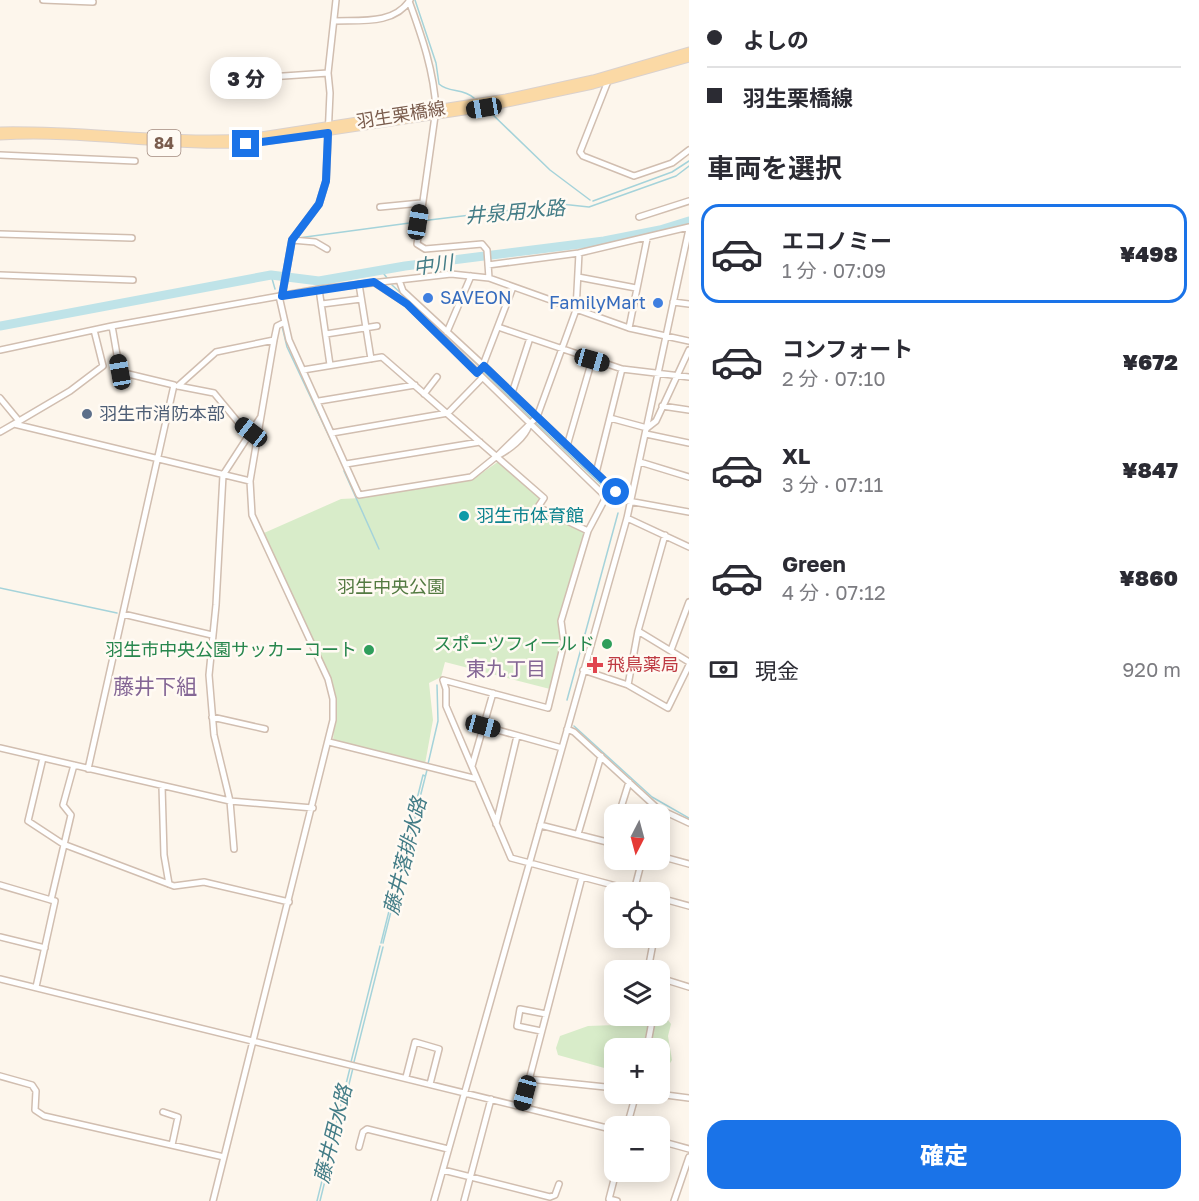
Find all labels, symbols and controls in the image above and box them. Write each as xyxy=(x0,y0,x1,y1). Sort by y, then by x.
text: よしの xyxy=(743,26,809,53)
callout: 3 分 xyxy=(210,57,282,99)
text: 3 分 xyxy=(227,66,265,90)
text: 羽生栗橋線 xyxy=(743,84,853,111)
street label: 羽生栗橋線 xyxy=(355,96,447,132)
car xyxy=(465,96,503,120)
road number: 84 xyxy=(148,130,180,156)
route end xyxy=(232,130,259,157)
text: 車両を選択 xyxy=(707,152,842,184)
water label: 井泉用水路 xyxy=(464,195,568,227)
car xyxy=(406,203,430,241)
icon: car xyxy=(710,227,764,281)
text: エコノミー xyxy=(782,227,892,254)
text: ¥498 xyxy=(1120,240,1178,267)
water label: 中川 xyxy=(411,249,456,279)
text: 1 分 · 07:09 xyxy=(782,258,886,282)
place label: SAVEON xyxy=(440,286,512,308)
marker: SAVEON xyxy=(421,291,435,305)
place label: FamilyMart xyxy=(549,291,646,313)
marker: FamilyMart xyxy=(651,296,665,310)
icon: car xyxy=(710,335,764,389)
text: コンフォート xyxy=(782,335,913,362)
car xyxy=(572,346,612,374)
text: ¥672 xyxy=(1123,348,1178,375)
car xyxy=(108,353,132,391)
text: 2 分 · 07:10 xyxy=(782,366,886,390)
place label: 羽生市消防本部 xyxy=(99,402,225,424)
marker: 羽生市消防本部 xyxy=(80,407,94,421)
car xyxy=(231,414,271,450)
text: XL xyxy=(782,442,810,469)
icon: car xyxy=(710,443,764,497)
text: ¥847 xyxy=(1122,456,1178,483)
text: 3 分 · 07:11 xyxy=(782,472,883,496)
route start xyxy=(602,478,629,505)
place label: 羽生市体育館 xyxy=(476,504,584,526)
marker: 羽生市体育館 xyxy=(457,509,471,523)
text: Green xyxy=(782,550,846,577)
icon: car xyxy=(710,551,764,605)
text: ¥860 xyxy=(1119,564,1178,591)
park label: 羽生中央公園 xyxy=(337,575,445,597)
text: 4 分 · 07:12 xyxy=(782,580,886,604)
place label: スポーツフィ一ルド xyxy=(434,632,595,654)
marker: スポーツフィ一ルド xyxy=(600,637,614,651)
place label: 羽生市中央公園サッカーコート xyxy=(105,638,357,660)
marker: 羽生市中央公園サッカーコート xyxy=(362,643,376,657)
place label: 飛鳥薬局 xyxy=(607,653,679,675)
icon: cash xyxy=(707,653,740,686)
district label: 東九丁目 xyxy=(466,656,546,680)
text: 現金 xyxy=(755,657,799,684)
text: 920 m xyxy=(1122,657,1181,681)
marker: 飛鳥薬局 xyxy=(588,658,602,672)
district label: 藤井下組 xyxy=(113,673,197,699)
car xyxy=(463,713,503,739)
water label: 藤井落排水路 xyxy=(378,793,431,917)
north arrow xyxy=(604,804,670,870)
map controls xyxy=(604,804,670,1182)
button: locate xyxy=(604,882,670,948)
button: layers xyxy=(604,960,670,1026)
button: + xyxy=(604,1038,670,1104)
car xyxy=(512,1073,538,1113)
water label: 藤井用水路 xyxy=(308,1080,356,1185)
button: − xyxy=(604,1116,670,1182)
button: 確定 xyxy=(707,1120,1181,1189)

